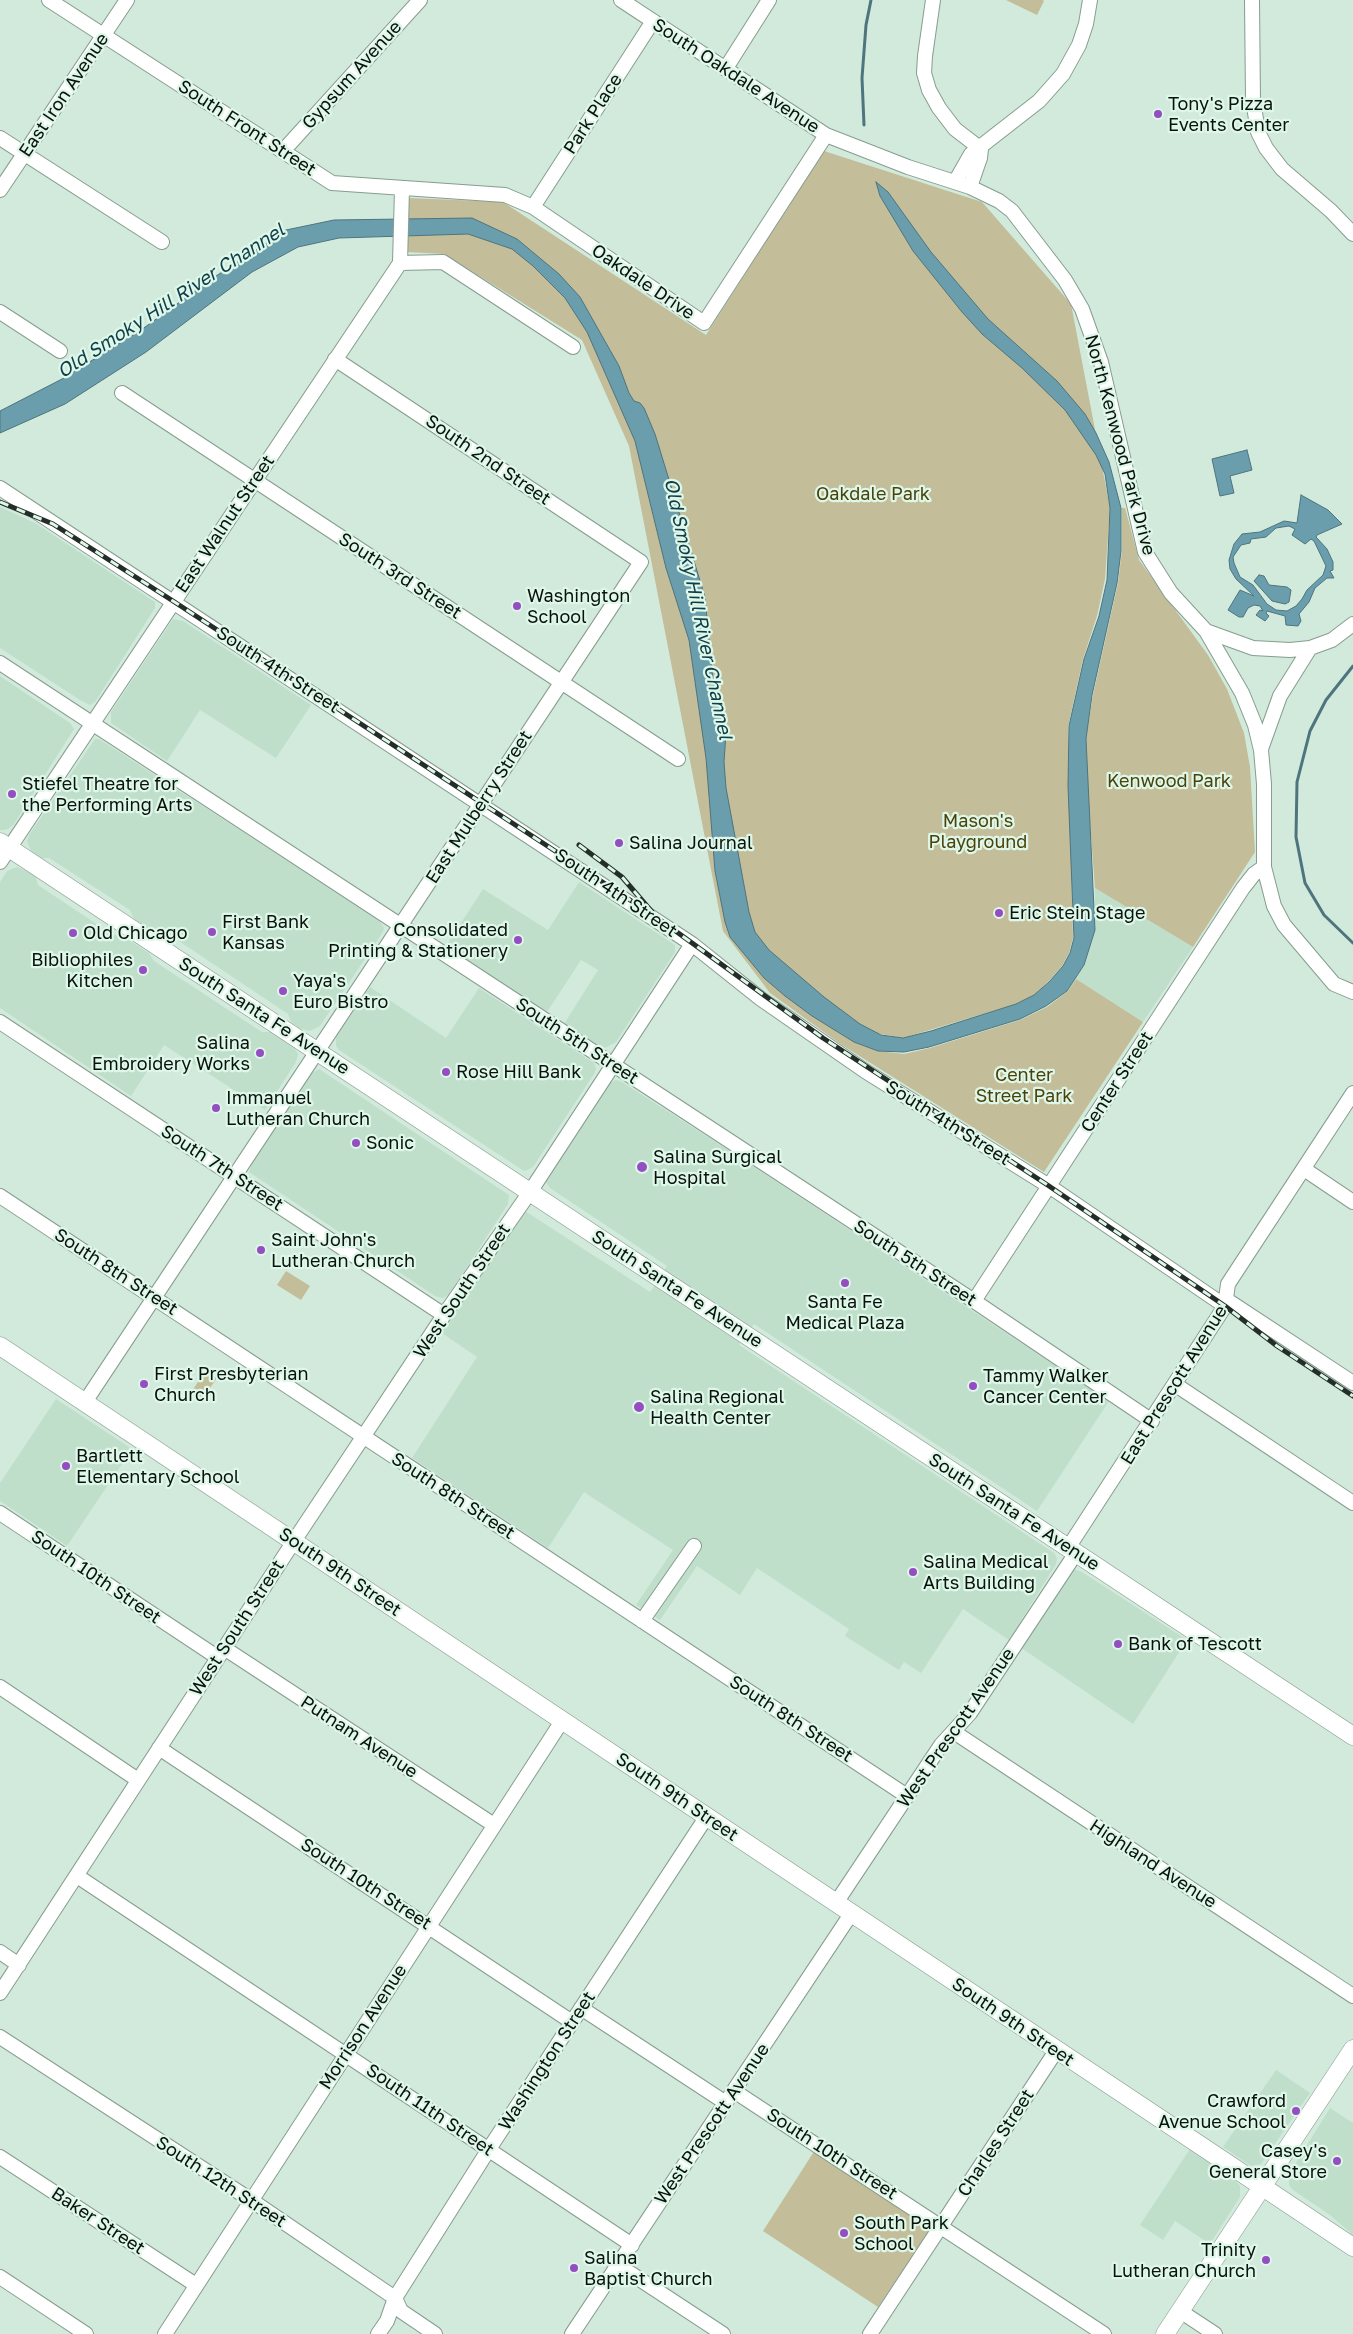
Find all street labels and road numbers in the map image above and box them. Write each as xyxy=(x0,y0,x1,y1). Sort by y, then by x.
street label: South Oakdale Avenue xyxy=(649,14,823,138)
street label: Gypsum Avenue xyxy=(298,16,406,134)
street label: East Iron Avenue xyxy=(15,29,113,161)
street label: Park Place xyxy=(559,70,627,158)
street label: South Front Street xyxy=(174,75,320,181)
street label: Oakdale Drive xyxy=(587,240,699,324)
street label: North Kenwood Park Drive xyxy=(1080,332,1160,558)
street label: South 2nd Street xyxy=(421,410,555,510)
street label: East Walnut Street xyxy=(171,451,279,597)
street label: South 3rd Street xyxy=(334,528,466,624)
street label: South 4th Street xyxy=(212,622,344,718)
street label: East Mulberry Street xyxy=(421,726,537,888)
street label: South 4th Street xyxy=(551,844,681,942)
street label: South Santa Fe Avenue xyxy=(174,953,354,1079)
street label: South 5th Street xyxy=(511,993,643,1089)
street label: Center Street xyxy=(1076,1027,1158,1137)
street label: South 4th Street xyxy=(882,1076,1014,1170)
street label: South 7th Street xyxy=(157,1120,287,1216)
street label: South 5th Street xyxy=(849,1215,981,1311)
street label: West South Street xyxy=(409,1220,515,1362)
street label: South 8th Street xyxy=(50,1224,182,1320)
street label: South Santa Fe Avenue xyxy=(587,1226,767,1352)
street label: East Prescott Avenue xyxy=(1116,1301,1232,1469)
street label: South 8th Street xyxy=(387,1448,519,1544)
street label: South Santa Fe Avenue xyxy=(924,1449,1104,1575)
street label: South 9th Street xyxy=(275,1523,405,1621)
street label: South 10th Street xyxy=(27,1526,165,1628)
street label: West South Street xyxy=(185,1556,289,1700)
street label: West Prescott Avenue xyxy=(893,1644,1019,1812)
street label: South 8th Street xyxy=(725,1671,857,1767)
street label: Putnam Avenue xyxy=(296,1691,422,1783)
street label: South 9th Street xyxy=(612,1748,742,1846)
street label: Highland Avenue xyxy=(1086,1815,1220,1913)
street label: South 10th Street xyxy=(296,1834,436,1934)
street label: Morrison Avenue xyxy=(315,1960,411,2094)
street label: South 9th Street xyxy=(948,1973,1078,2071)
street label: Washington Street xyxy=(494,1988,600,2134)
street label: West Prescott Avenue xyxy=(650,2039,774,2209)
street label: South 11th Street xyxy=(362,2059,498,2161)
street label: Charles Street xyxy=(953,2085,1039,2201)
street label: South 10th Street xyxy=(762,2104,902,2204)
street label: South 12th Street xyxy=(152,2132,290,2232)
street label: Baker Street xyxy=(47,2183,149,2259)

